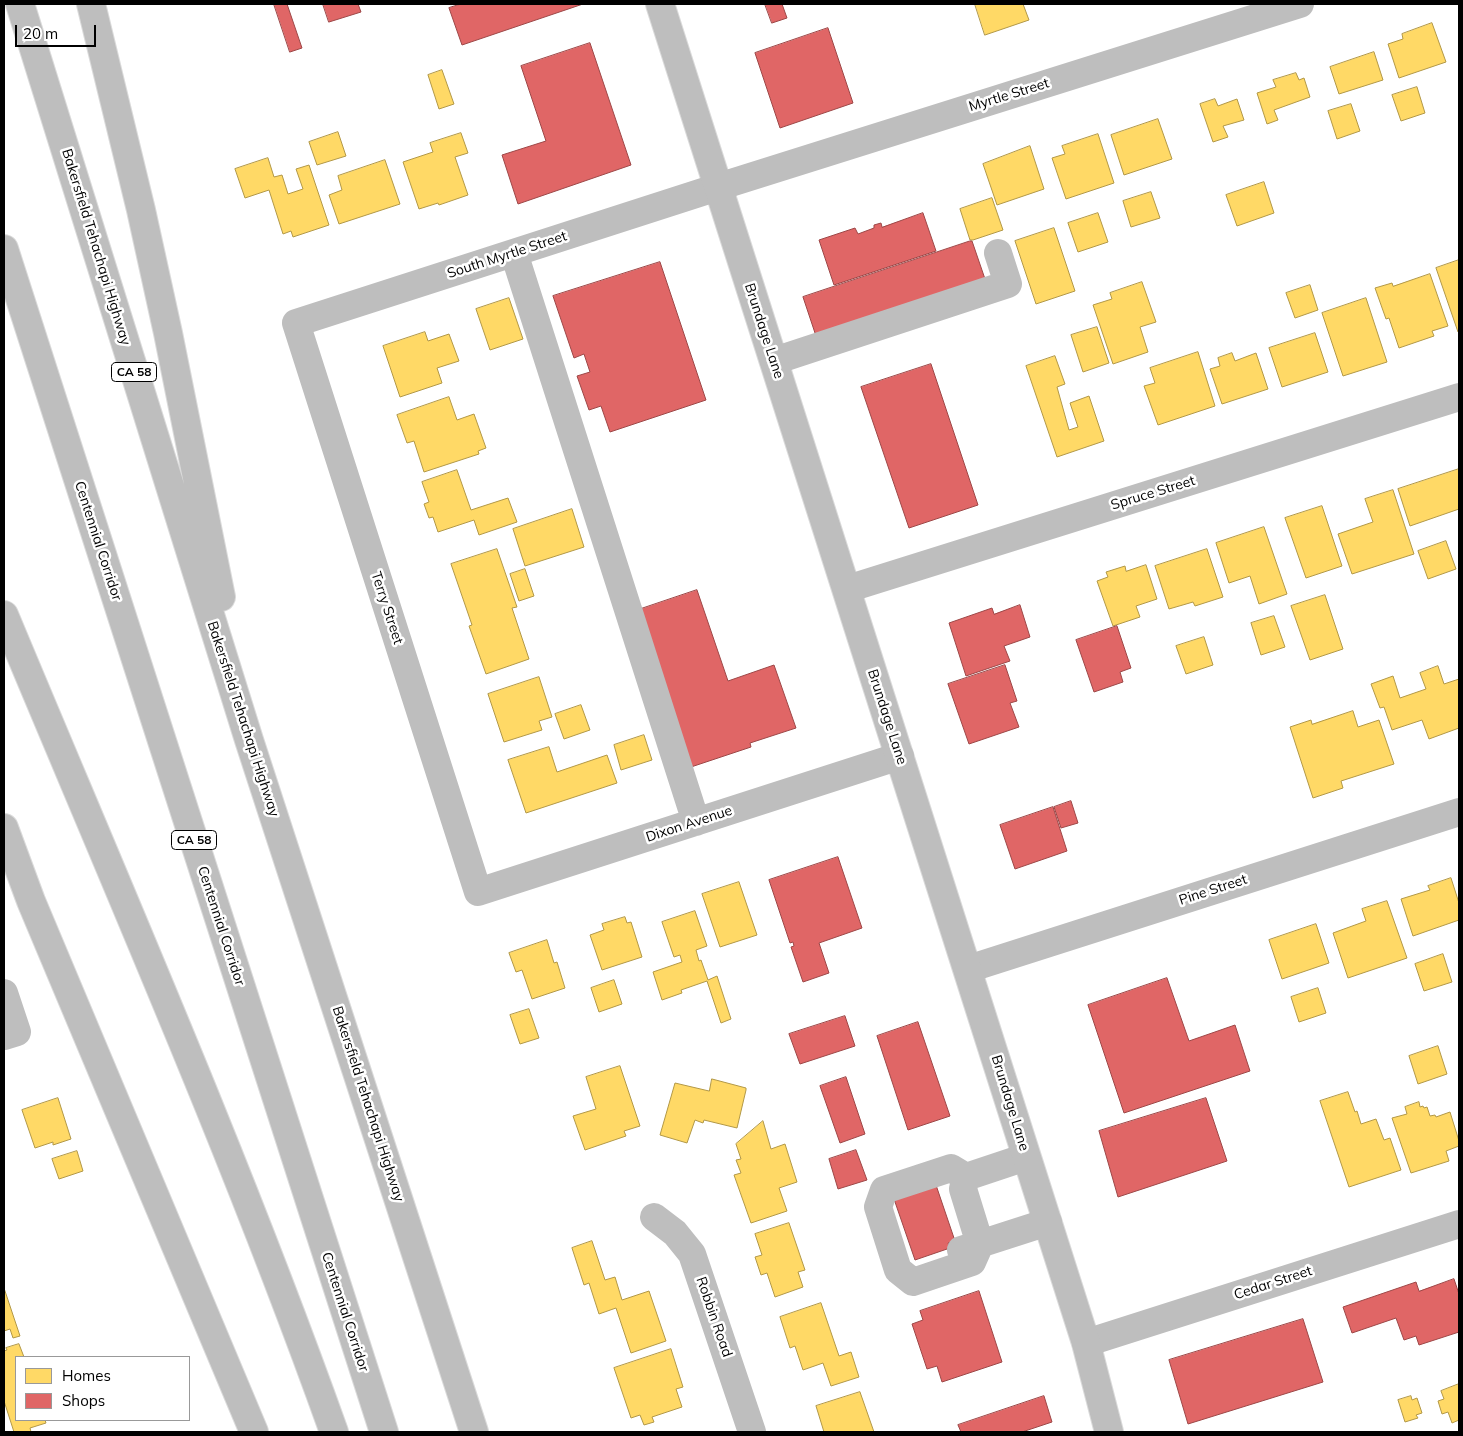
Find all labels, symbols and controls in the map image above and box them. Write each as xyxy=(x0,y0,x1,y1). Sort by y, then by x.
scale bar xyxy=(18,15,99,47)
text: 20 m xyxy=(23,24,58,43)
street label: Myrtle Street xyxy=(967,75,1051,115)
street label: Bakersfield Tehachapi Highway xyxy=(58,147,134,347)
street label: South Myrtle Street xyxy=(445,228,569,282)
street label: Brundage Lane xyxy=(741,281,787,381)
road number: CA 58 xyxy=(112,362,156,382)
street label: Spruce Street xyxy=(1109,472,1197,514)
street label: Centennial Corridor xyxy=(71,479,125,603)
street label: Terry Street xyxy=(367,570,407,646)
street label: Bakersfield Tehachapi Highway xyxy=(203,619,283,819)
street label: Brundage Lane xyxy=(864,667,910,767)
street label: Dixon Avenue xyxy=(644,802,734,846)
road number: CA 58 xyxy=(172,830,216,850)
street label: Centennial Corridor xyxy=(194,864,248,988)
street label: Pine Street xyxy=(1177,871,1249,909)
street label: Bakersfield Tehachapi Highway xyxy=(328,1004,408,1204)
street label: Brundage Lane xyxy=(987,1053,1033,1153)
street label: Centennial Corridor xyxy=(318,1250,372,1374)
street label: Cedar Street xyxy=(1232,1263,1314,1303)
street label: Robbin Road xyxy=(692,1275,736,1359)
legend xyxy=(15,1356,190,1421)
text: Homes xyxy=(62,1366,111,1385)
text: Shops xyxy=(62,1391,105,1410)

